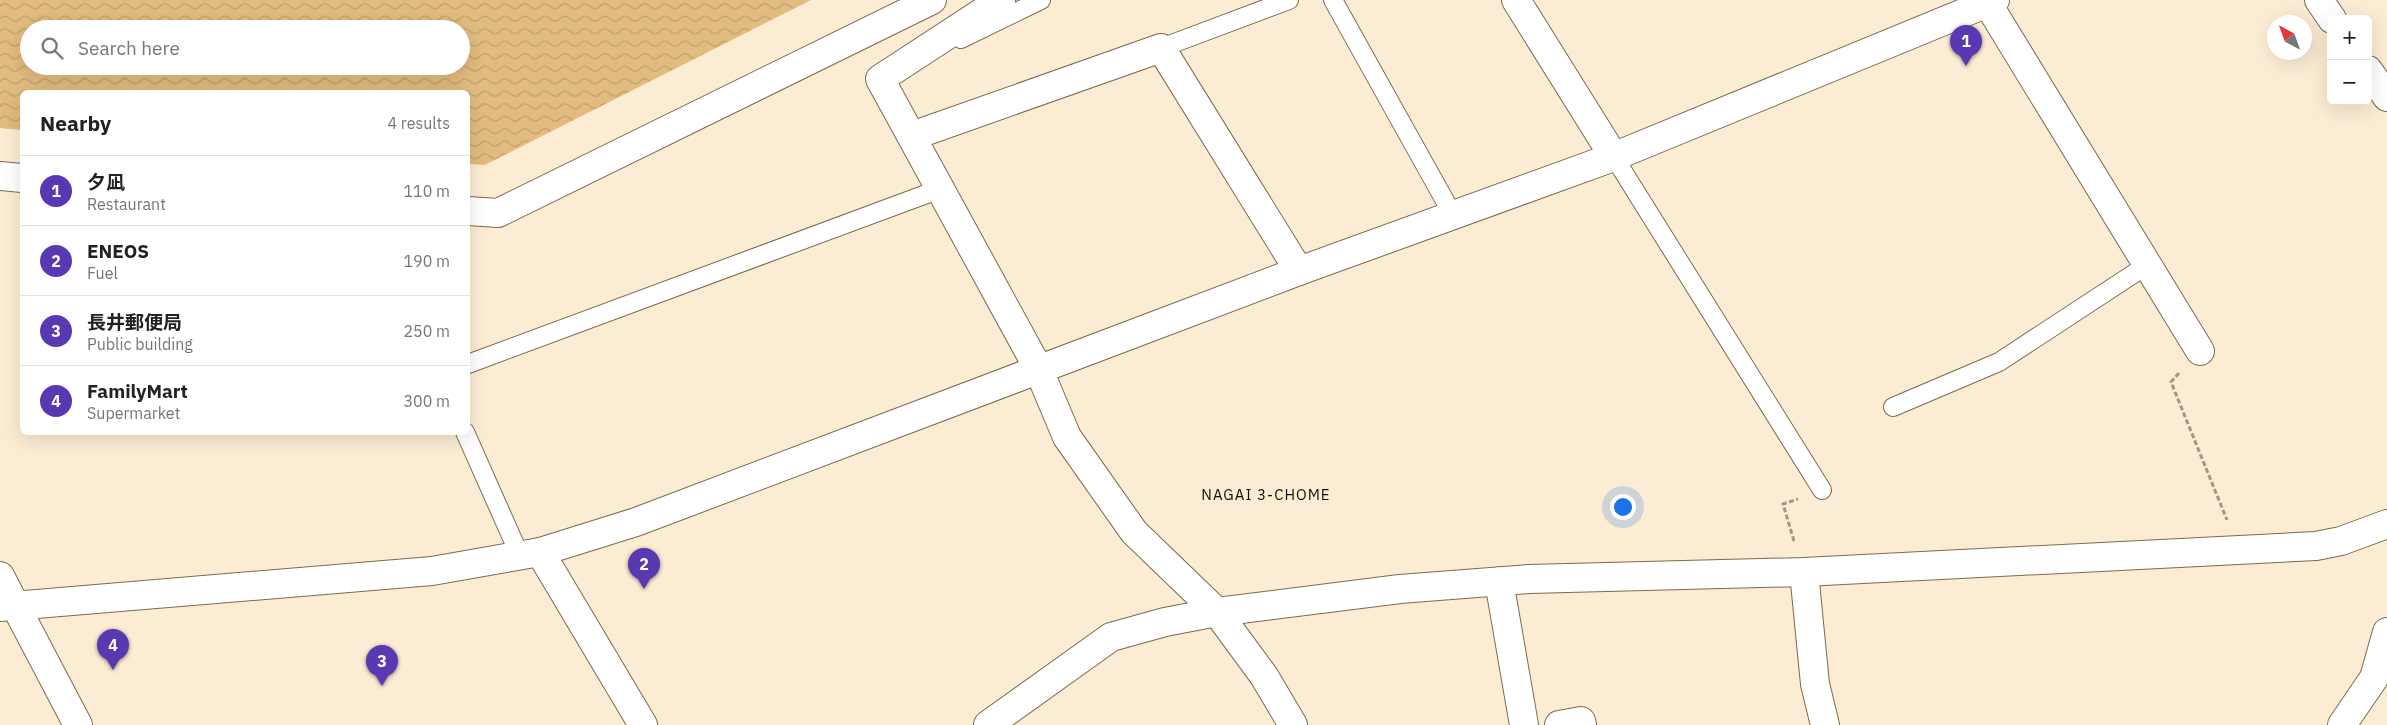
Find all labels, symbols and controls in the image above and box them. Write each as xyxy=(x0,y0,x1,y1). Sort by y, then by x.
north arrow xyxy=(2267,15,2312,60)
map controls xyxy=(2327,15,2372,105)
button: + xyxy=(2327,15,2372,60)
search box xyxy=(20,20,470,75)
pin: 1 xyxy=(1950,25,1982,66)
icon: search xyxy=(38,34,66,62)
text: Search here xyxy=(78,36,180,60)
button: − xyxy=(2327,60,2372,105)
text: Nearby xyxy=(40,109,111,137)
text: 4 results xyxy=(387,113,450,133)
text: 夕凪 xyxy=(87,170,125,194)
text: 1 xyxy=(51,181,61,201)
text: 110 m xyxy=(403,181,450,201)
text: Restaurant xyxy=(87,194,166,214)
text: ENEOS xyxy=(87,239,149,263)
text: 2 xyxy=(51,251,61,271)
text: 190 m xyxy=(403,251,450,271)
text: Fuel xyxy=(87,263,118,283)
text: 長井郵便局 xyxy=(87,310,182,334)
text: 3 xyxy=(51,321,61,341)
text: 250 m xyxy=(403,321,450,341)
text: Public building xyxy=(87,334,193,354)
text: FamilyMart xyxy=(87,379,188,403)
text: 4 xyxy=(51,391,61,411)
text: 300 m xyxy=(403,391,450,411)
text: Supermarket xyxy=(87,403,180,423)
district label: NAGAI 3-CHOME xyxy=(1201,485,1331,504)
your location xyxy=(1610,494,1636,520)
pin: 2 xyxy=(628,548,660,589)
pin: 4 xyxy=(97,629,129,670)
pin: 3 xyxy=(366,645,398,686)

